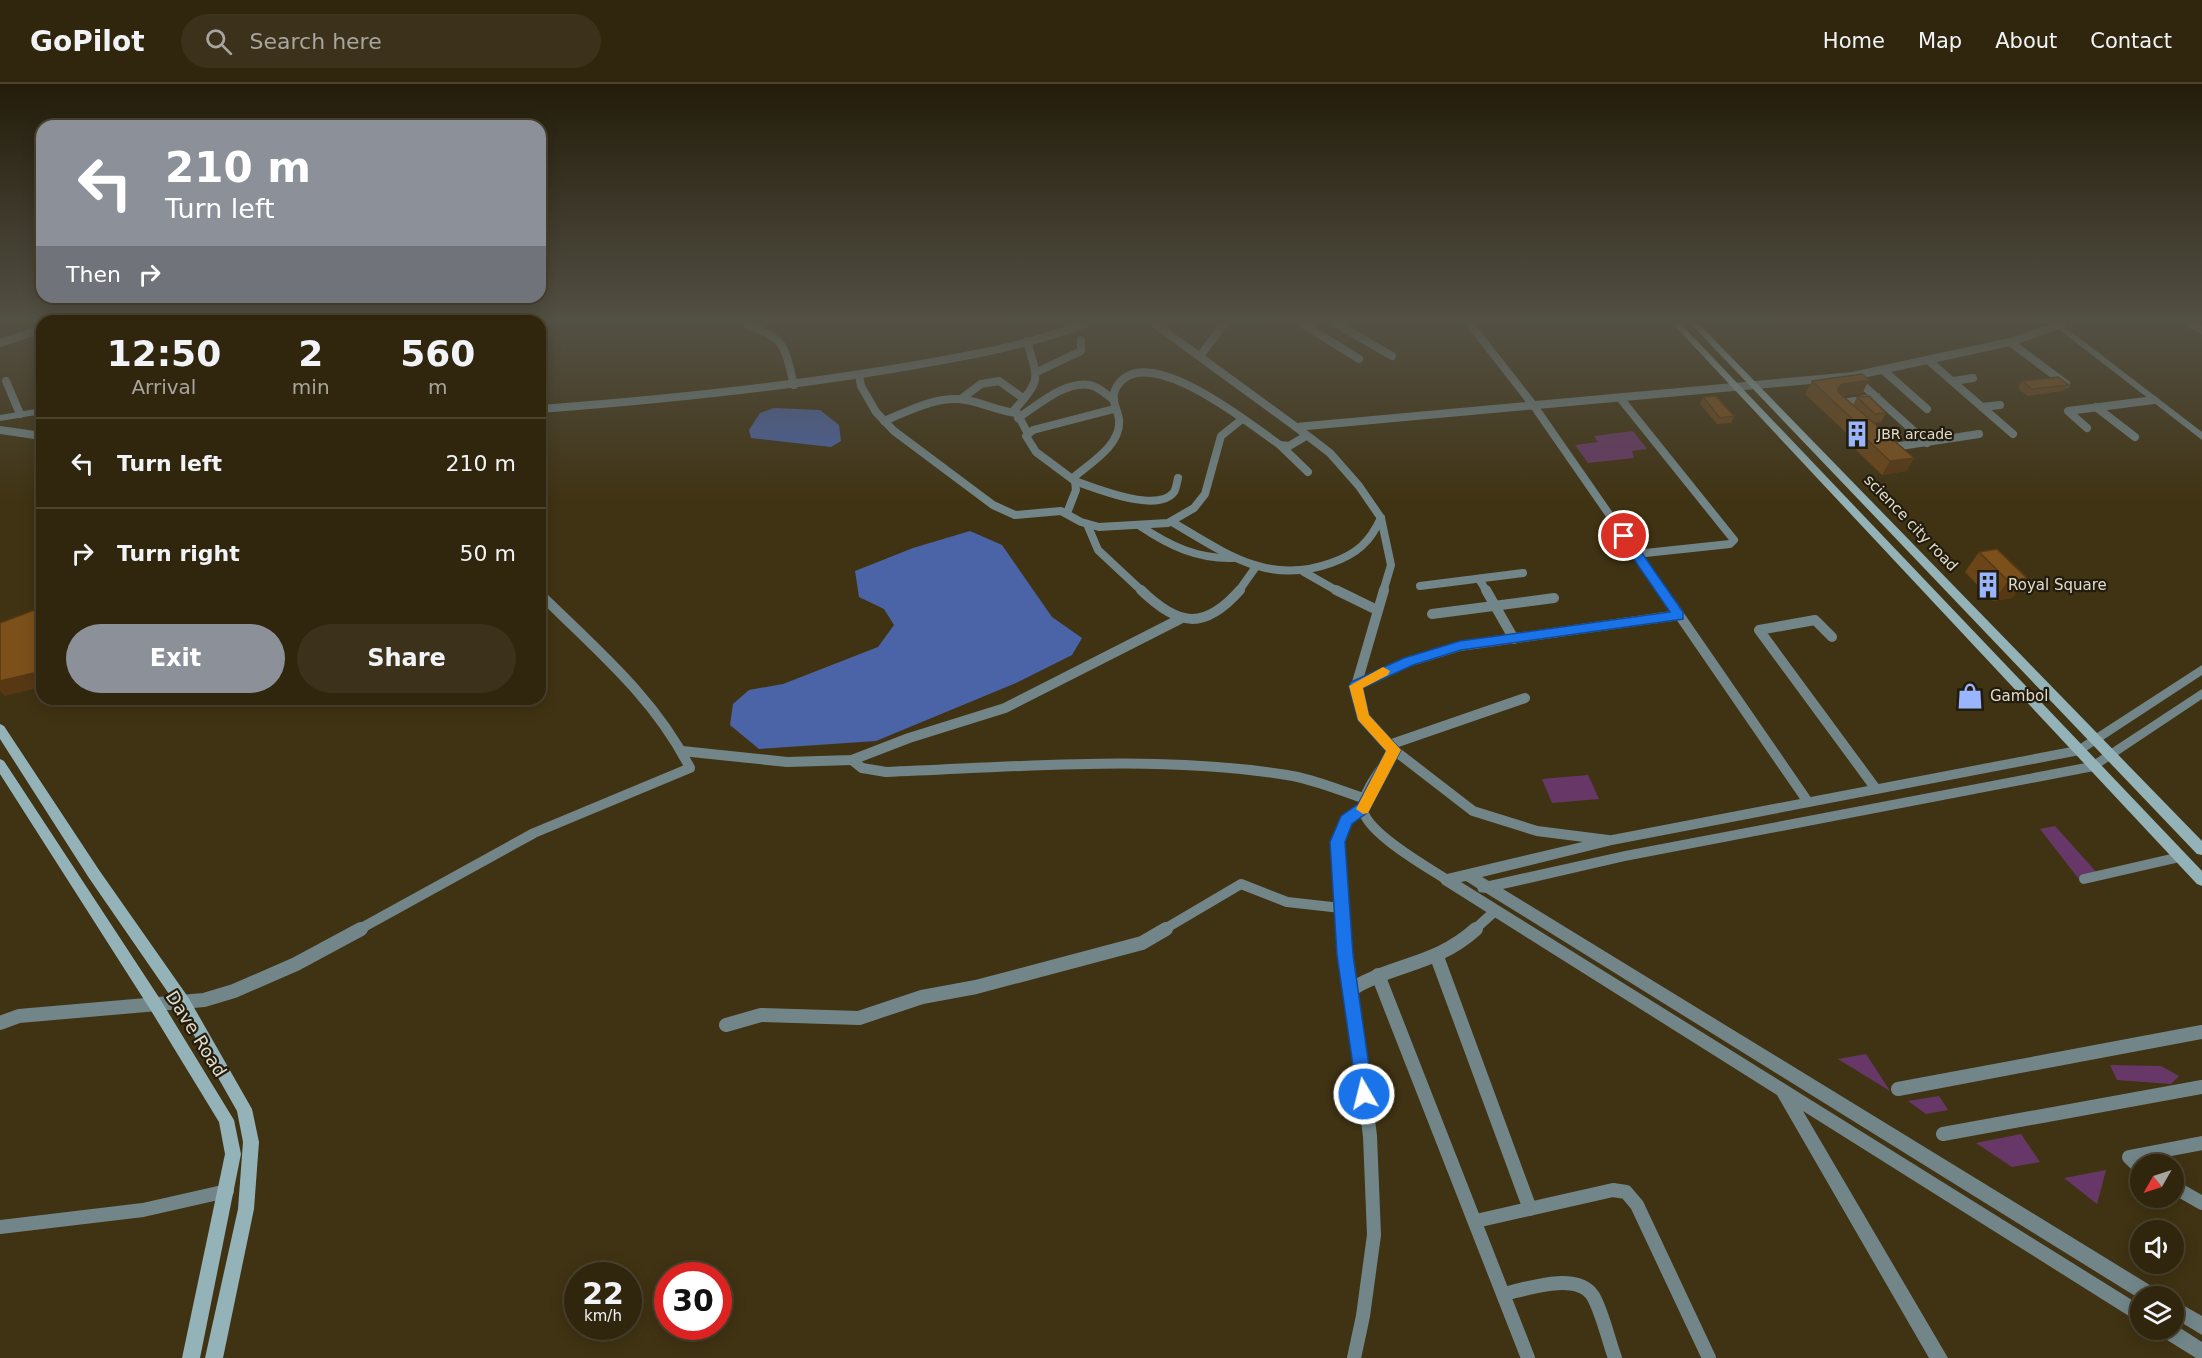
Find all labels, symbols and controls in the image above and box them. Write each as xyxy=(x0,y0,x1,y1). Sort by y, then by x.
search box xyxy=(181,14,601,68)
text: GoPilot xyxy=(30,25,145,58)
icon: search xyxy=(202,25,235,58)
text: Search here xyxy=(250,29,382,54)
text: Home xyxy=(1823,29,1885,53)
text: Map xyxy=(1918,29,1962,53)
text: About xyxy=(1995,29,2057,53)
text: Contact xyxy=(2090,29,2172,53)
text: 210 m xyxy=(165,143,311,192)
icon: left xyxy=(66,144,144,222)
text: Turn left xyxy=(165,193,275,224)
icon: right xyxy=(133,258,166,291)
text: Then xyxy=(66,262,121,287)
text: 12:50 xyxy=(107,333,221,374)
text: 2 xyxy=(298,333,323,374)
text: 560 xyxy=(400,333,475,374)
text: Arrival xyxy=(131,375,196,399)
text: min xyxy=(292,375,330,399)
text: m xyxy=(428,375,448,399)
building icon: JBR arcade xyxy=(1842,419,1872,449)
place label: JBR arcade xyxy=(1876,426,1953,442)
icon: left xyxy=(66,447,99,480)
text: Turn left xyxy=(117,451,222,476)
text: 210 m xyxy=(446,451,516,476)
street label: science city road xyxy=(1860,471,1962,575)
pin xyxy=(1598,510,1649,561)
icon: arrive xyxy=(1607,519,1640,552)
icon: right xyxy=(66,537,99,570)
text: Turn right xyxy=(117,541,240,566)
text: 50 m xyxy=(460,541,516,566)
building icon: Royal Square xyxy=(1973,570,2003,600)
place label: Royal Square xyxy=(2008,576,2107,594)
button: Exit xyxy=(66,624,285,693)
button: Share xyxy=(297,624,516,693)
shop icon: Gambol xyxy=(1955,681,1985,711)
place label: Gambol xyxy=(1990,687,2048,705)
street label: Dave Road xyxy=(162,987,231,1081)
position arrow xyxy=(1332,1062,1396,1126)
north arrow xyxy=(2130,1154,2184,1208)
map controls xyxy=(2130,1154,2184,1340)
button: sound xyxy=(2130,1220,2184,1274)
speed limit sign: 30 xyxy=(654,1262,732,1340)
text: 22 xyxy=(582,1276,624,1311)
button: layers xyxy=(2130,1286,2184,1340)
text: km/h xyxy=(584,1307,622,1325)

